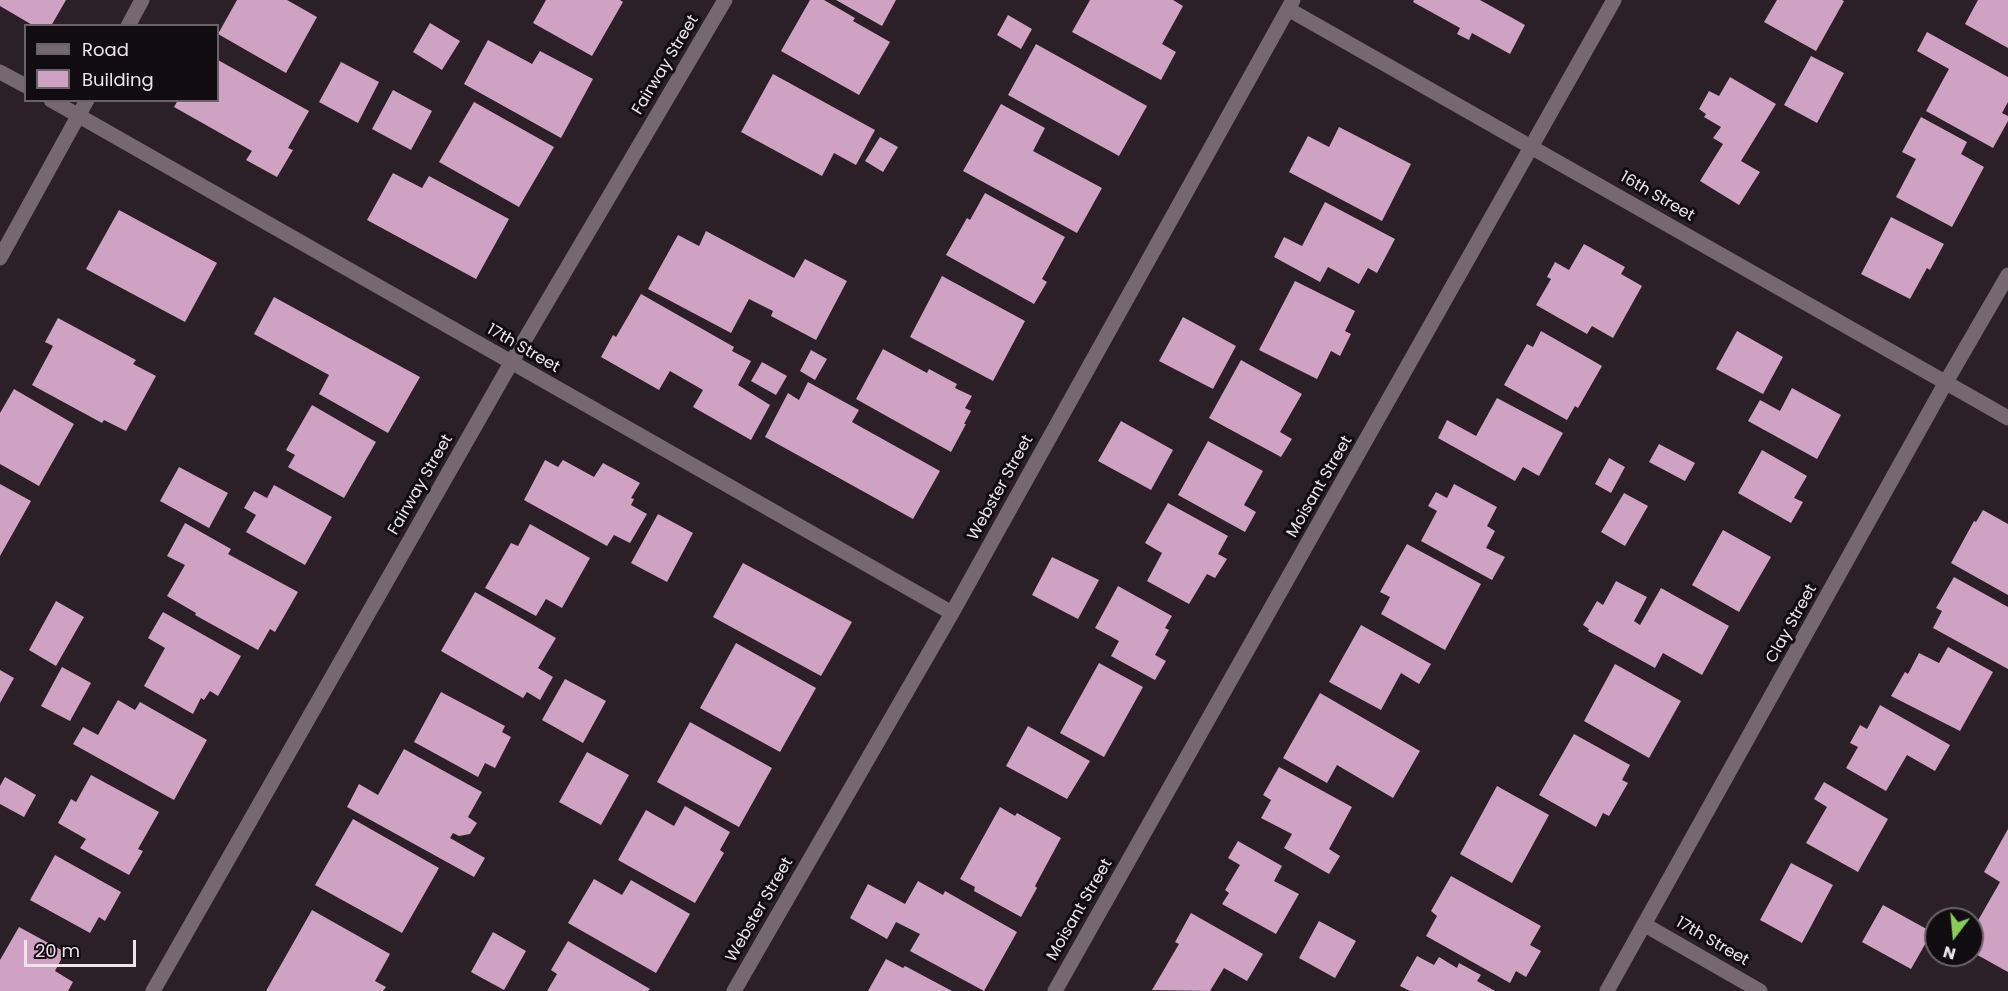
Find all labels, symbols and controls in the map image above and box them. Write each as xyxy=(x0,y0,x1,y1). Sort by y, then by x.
street label: Fairway Street xyxy=(629,12,703,118)
legend xyxy=(24,24,219,102)
text: Road xyxy=(82,37,129,62)
text: Building xyxy=(82,67,154,92)
street label: 16th Street xyxy=(1616,168,1698,226)
street label: 17th Street xyxy=(483,320,563,378)
street label: Fairway Street xyxy=(384,431,458,539)
street label: Webster Street xyxy=(964,432,1038,544)
street label: Moisant Street xyxy=(1283,433,1357,541)
street label: Clay Street xyxy=(1762,581,1822,667)
street label: Webster Street xyxy=(722,854,798,966)
street label: Moisant Street xyxy=(1043,856,1117,964)
north arrow xyxy=(1924,907,1984,967)
street label: 17th Street xyxy=(1672,913,1752,971)
scale bar xyxy=(27,928,140,966)
text: 20 m xyxy=(35,938,80,963)
text: N xyxy=(1940,940,1958,966)

